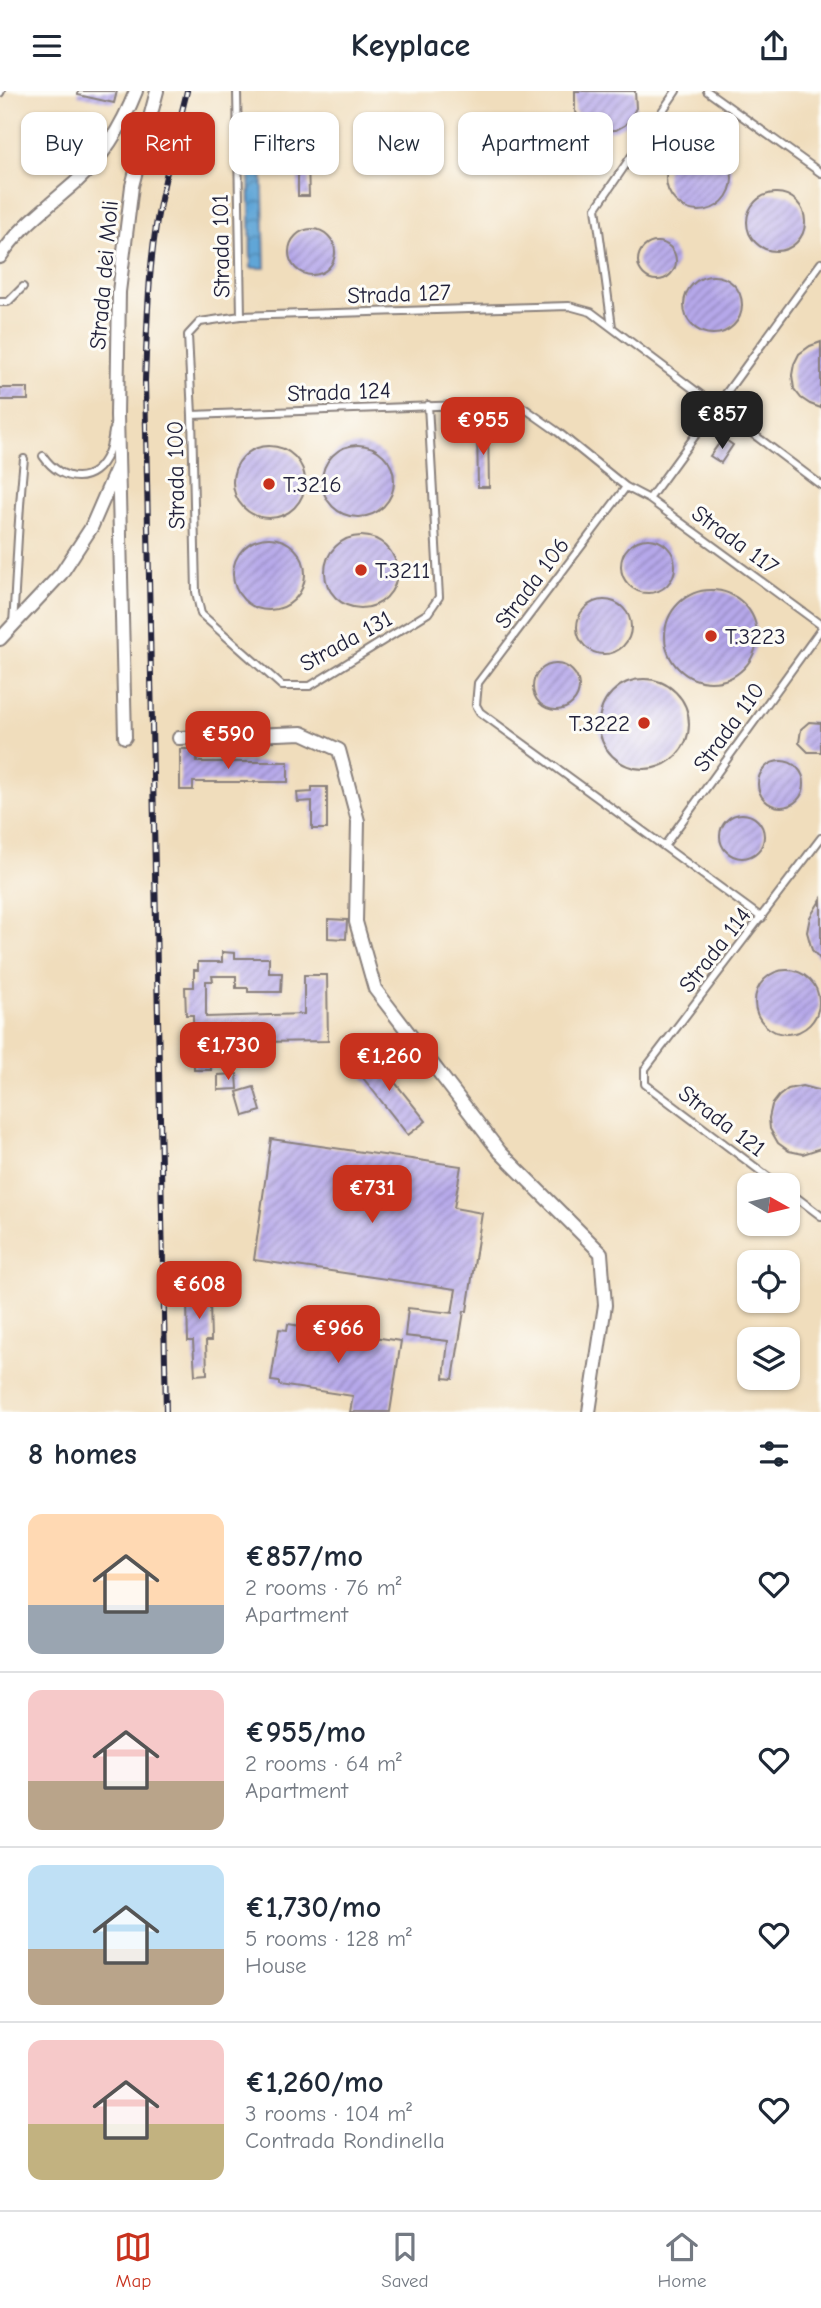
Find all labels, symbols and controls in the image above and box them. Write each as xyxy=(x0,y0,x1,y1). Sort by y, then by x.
icon: menu xyxy=(28,27,66,65)
text: Keyplace xyxy=(351,27,470,64)
icon: share xyxy=(755,27,793,65)
chip: Buy xyxy=(21,112,107,175)
chip: Rent xyxy=(121,112,215,175)
chip: Filters xyxy=(229,112,339,175)
chip: New xyxy=(353,112,444,175)
chip: Apartment xyxy=(458,112,613,175)
chip: House xyxy=(627,112,739,175)
street label: Strada 101 xyxy=(207,194,235,298)
street label: Strada dei Moli xyxy=(84,199,124,351)
street label: Strada 127 xyxy=(347,279,451,309)
street label: Strada 124 xyxy=(287,377,391,407)
pin: €857 xyxy=(681,391,763,451)
pin: €955 xyxy=(442,397,524,457)
text: €857 xyxy=(697,400,747,427)
text: €955 xyxy=(457,406,509,433)
street label: Strada 100 xyxy=(162,420,190,530)
place label: T.3216 xyxy=(283,471,342,498)
marker: T.3216 xyxy=(261,476,277,492)
street label: Strada 117 xyxy=(686,499,784,581)
street label: Strada 106 xyxy=(489,532,575,634)
place label: T.3211 xyxy=(375,557,430,584)
marker: T.3211 xyxy=(353,562,369,578)
street label: Strada 131 xyxy=(295,605,397,677)
place label: T.3223 xyxy=(725,623,786,650)
marker: T.3223 xyxy=(703,628,719,644)
street label: Strada 110 xyxy=(688,677,770,777)
place label: T.3222 xyxy=(569,710,630,737)
pin: €590 xyxy=(187,711,269,771)
marker: T.3222 xyxy=(636,715,652,731)
text: €590 xyxy=(201,720,255,747)
street label: Strada 114 xyxy=(673,902,757,998)
pin: €1,730 xyxy=(171,1023,285,1082)
text: €1,730 xyxy=(196,1031,260,1058)
pin: €1,260 xyxy=(332,1033,446,1093)
text: €1,260 xyxy=(356,1042,422,1069)
street label: Strada 121 xyxy=(673,1080,771,1162)
pin: €731 xyxy=(331,1165,413,1225)
north arrow xyxy=(737,1173,800,1235)
map controls xyxy=(737,1173,800,1390)
text: €731 xyxy=(349,1174,395,1201)
button: locate xyxy=(737,1250,800,1313)
pin: €608 xyxy=(158,1261,240,1321)
text: €608 xyxy=(173,1270,225,1297)
pin: €966 xyxy=(297,1305,379,1365)
text: €966 xyxy=(312,1314,364,1341)
button: layers xyxy=(737,1327,800,1390)
icon: filters xyxy=(755,1435,793,1473)
text: 8 homes xyxy=(28,1437,137,1472)
text: €857/mo xyxy=(245,1539,363,1574)
icon: home xyxy=(84,1542,168,1626)
icon: heart xyxy=(755,1565,793,1603)
text: 2 rooms · 76 m² xyxy=(245,1574,401,1601)
text: Apartment xyxy=(245,1601,348,1628)
text: €955/mo xyxy=(245,1715,366,1750)
icon: home xyxy=(84,1718,168,1802)
icon: heart xyxy=(755,1741,793,1779)
text: 2 rooms · 64 m² xyxy=(245,1750,402,1777)
text: Apartment xyxy=(245,1777,348,1804)
text: €1,730/mo xyxy=(245,1890,381,1925)
icon: home xyxy=(84,1893,168,1977)
icon: heart xyxy=(755,1916,793,1954)
text: 5 rooms · 128 m² xyxy=(245,1925,412,1952)
text: House xyxy=(245,1952,307,1979)
text: €1,260/mo xyxy=(245,2065,384,2100)
icon: home xyxy=(84,2068,168,2152)
icon: heart xyxy=(755,2091,793,2129)
text: 3 rooms · 104 m² xyxy=(245,2100,412,2127)
text: Contrada Rondinella xyxy=(245,2127,445,2154)
tab: Map xyxy=(114,2228,152,2292)
tab: Saved xyxy=(381,2228,429,2292)
tab: Home xyxy=(658,2228,707,2292)

